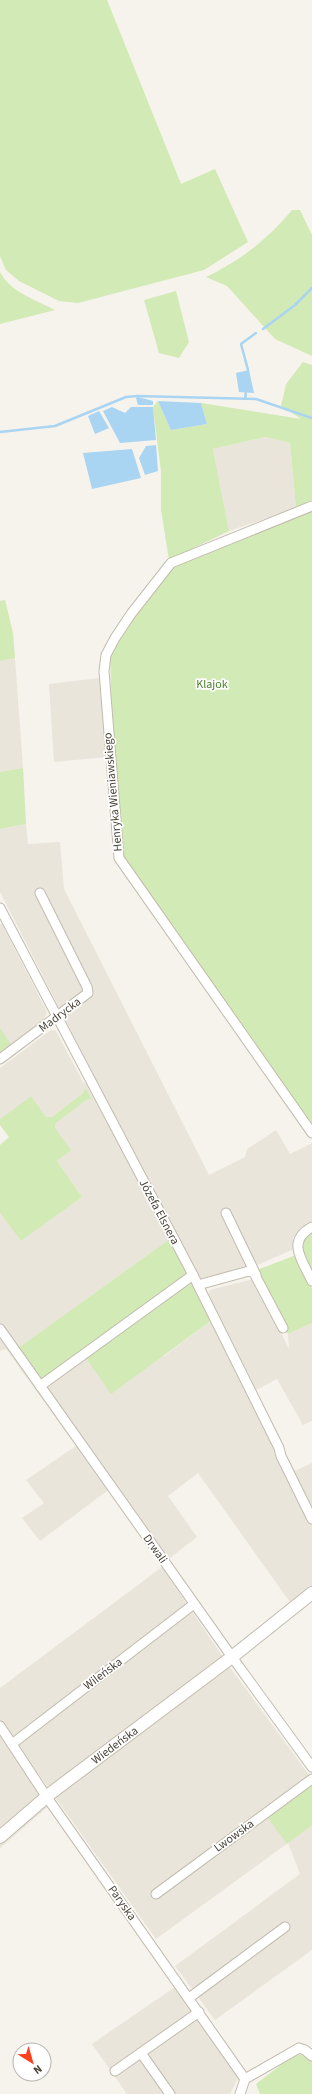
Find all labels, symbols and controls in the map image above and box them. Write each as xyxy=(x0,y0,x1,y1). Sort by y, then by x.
park label: Klajok xyxy=(196,676,228,693)
street label: Henryka Wieniawskiego xyxy=(99,732,127,852)
street label: Madrycka xyxy=(35,994,85,1036)
street label: Józefa Elsnera xyxy=(135,1176,183,1248)
street label: Drwali xyxy=(139,1531,171,1567)
street label: Wileńska xyxy=(80,1654,126,1694)
street label: Wiedeńska xyxy=(88,1722,142,1768)
street label: Lwowska xyxy=(210,1816,258,1856)
street label: Paryska xyxy=(104,1882,140,1924)
north arrow xyxy=(12,2042,52,2082)
text: N xyxy=(30,2061,45,2078)

